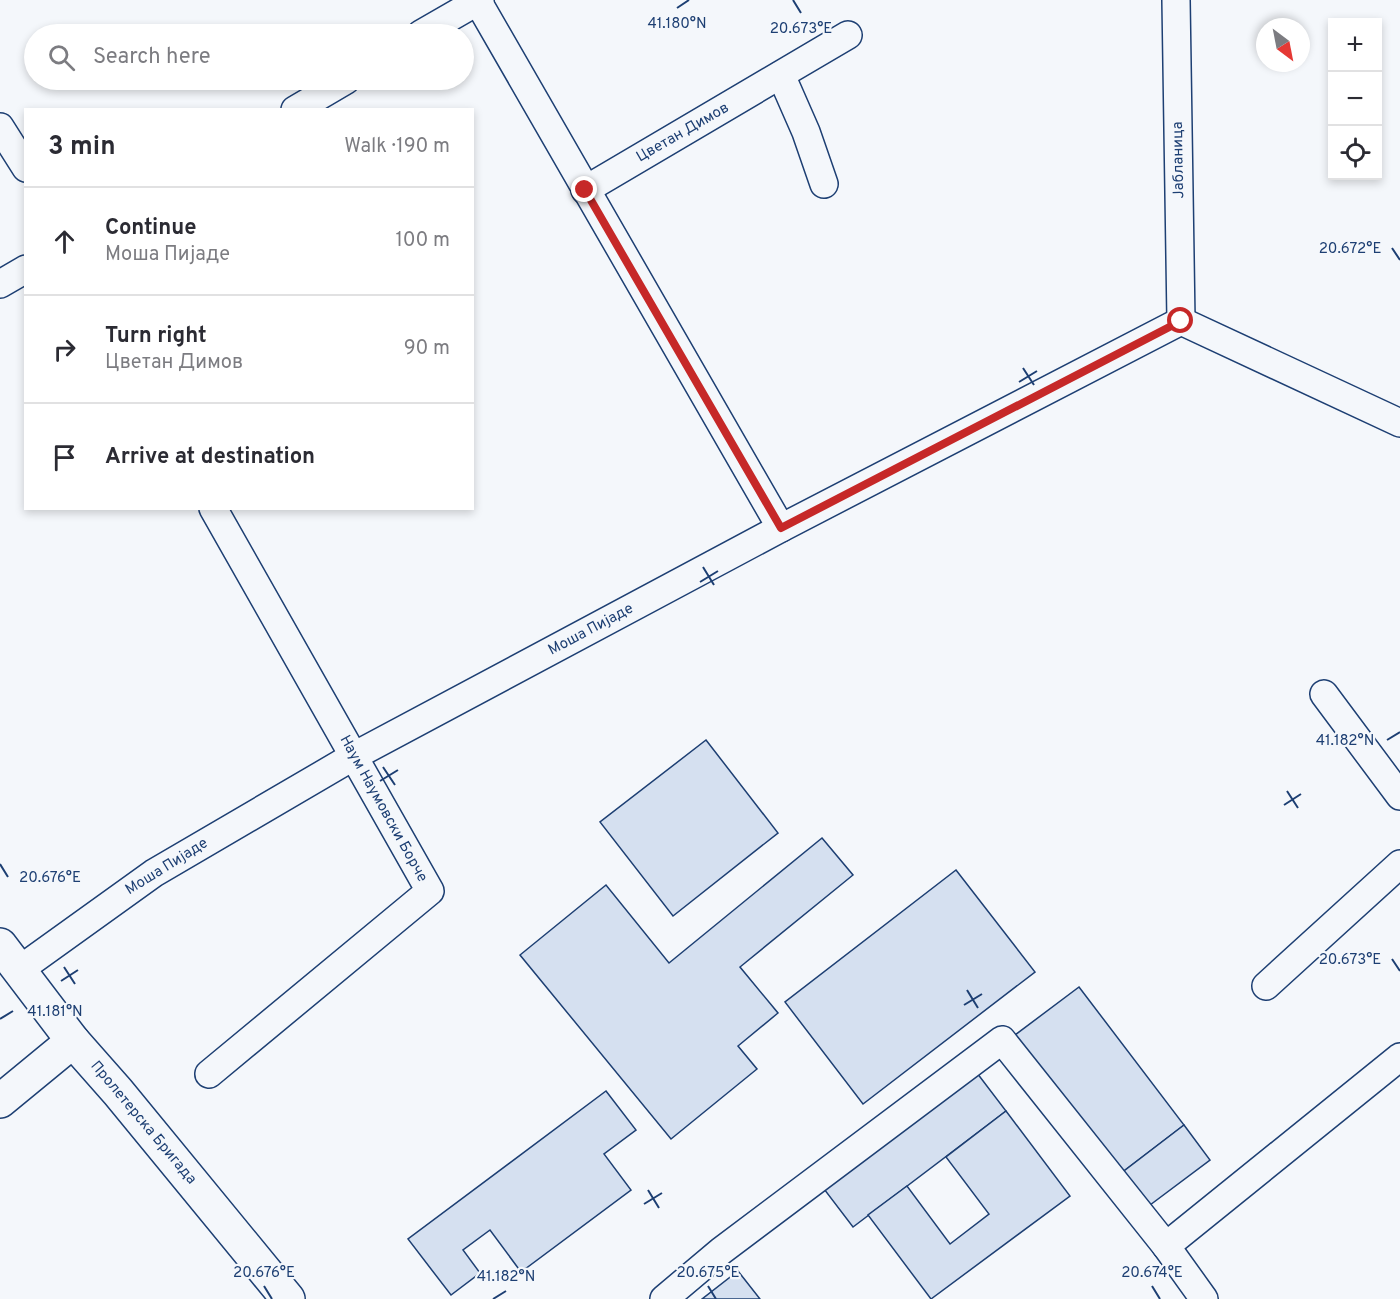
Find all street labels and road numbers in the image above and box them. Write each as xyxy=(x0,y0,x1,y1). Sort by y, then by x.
street label: Цветан Димов xyxy=(633,99,733,167)
street label: Јабланица xyxy=(1169,121,1189,199)
street label: Моша Пијаде xyxy=(545,600,637,660)
street label: Наум Наумовски Борче xyxy=(335,732,431,886)
street label: Моша Пијаде xyxy=(122,834,212,900)
street label: Пролетерска Бригада xyxy=(86,1057,200,1189)

